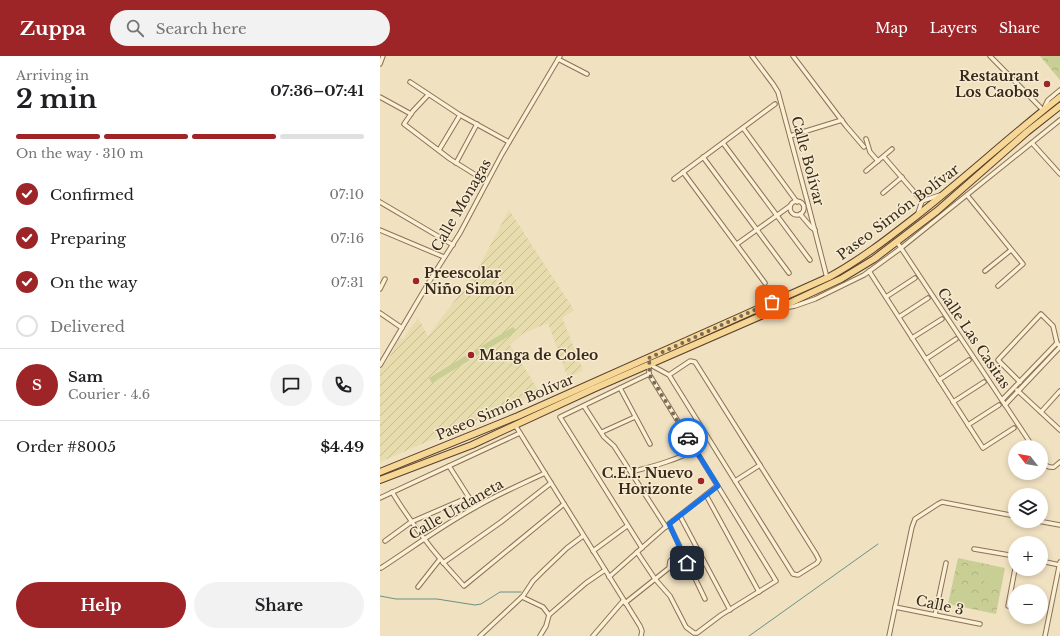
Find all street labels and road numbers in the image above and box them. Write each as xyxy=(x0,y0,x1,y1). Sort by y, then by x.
street label: Calle Bolívar xyxy=(787,114,829,208)
street label: Calle Monagas xyxy=(427,155,495,255)
street label: Paseo Simón Bolívar xyxy=(833,160,963,264)
street label: Calle Las Casitas xyxy=(934,284,1014,392)
street label: Paseo Simón Bolívar xyxy=(433,370,577,444)
street label: Calle Urdaneta xyxy=(406,475,507,543)
street label: Calle 3 xyxy=(914,591,966,619)

